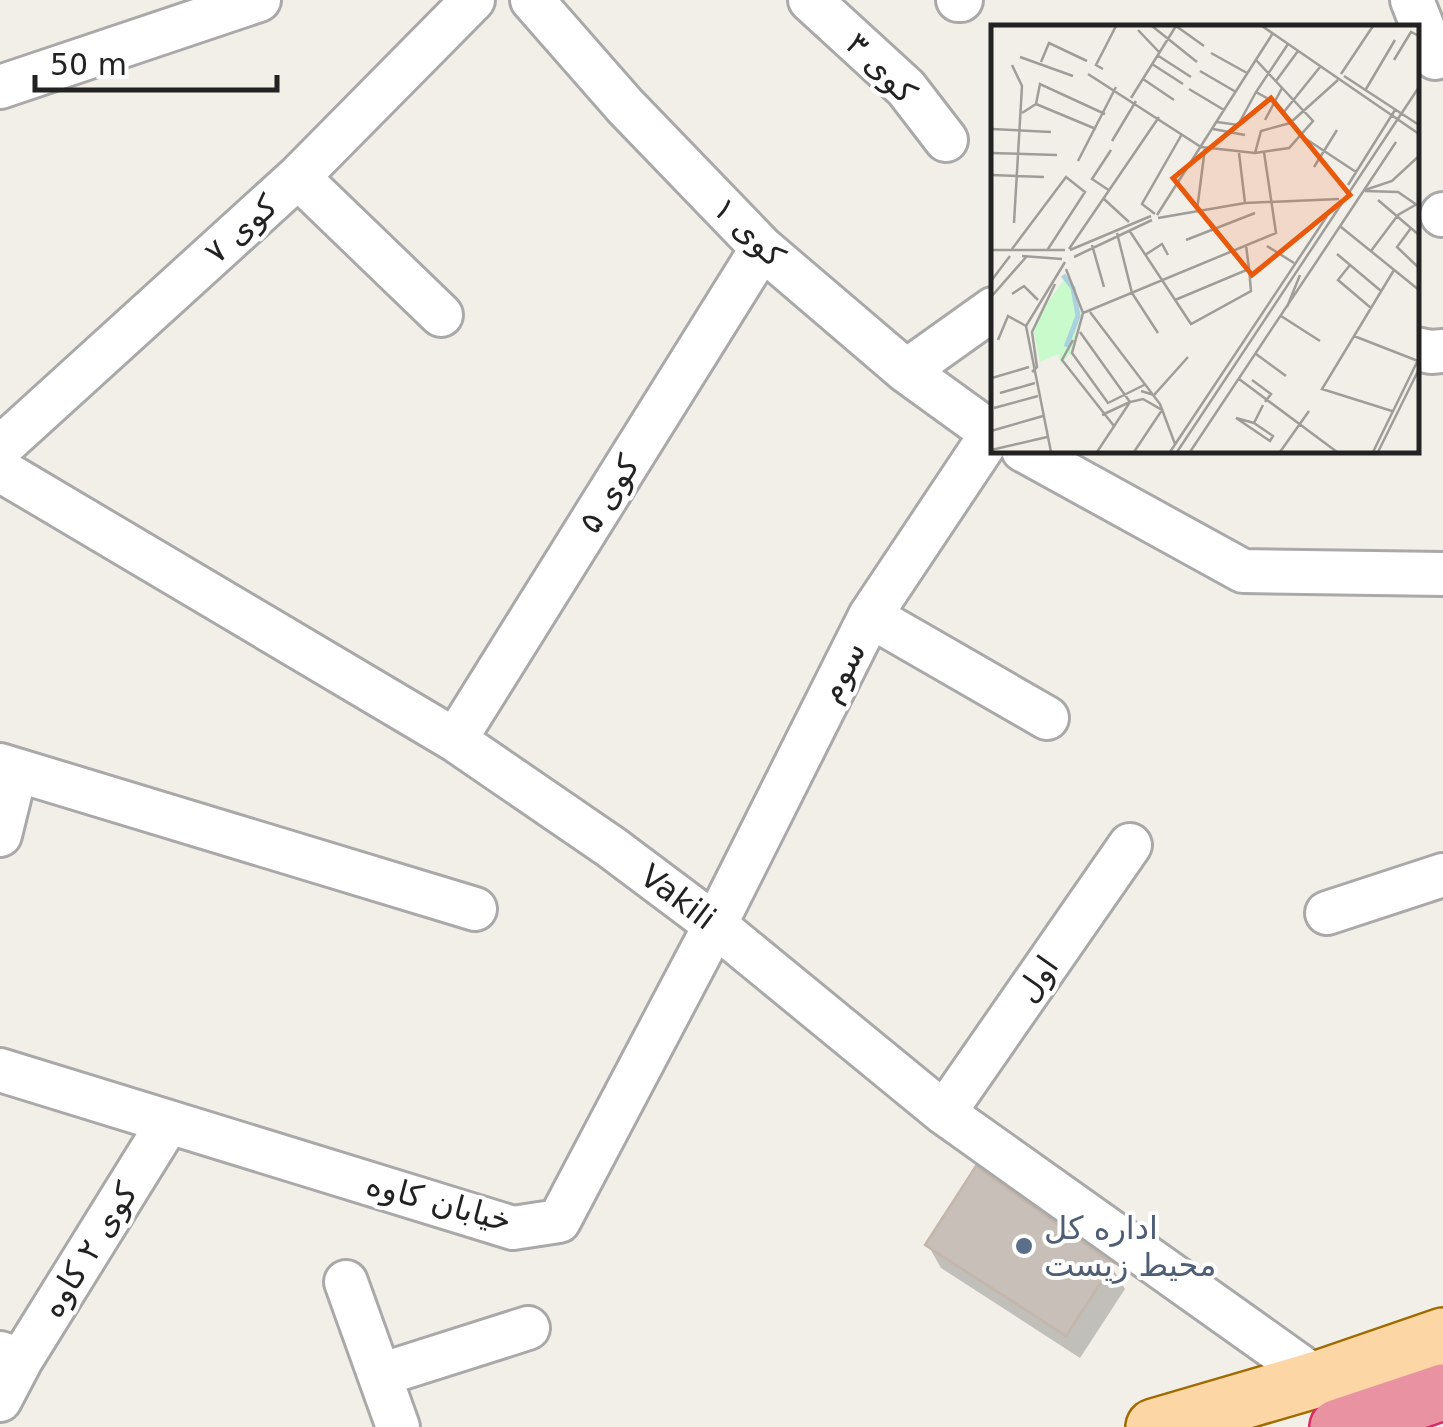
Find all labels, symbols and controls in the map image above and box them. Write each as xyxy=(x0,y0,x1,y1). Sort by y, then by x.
street label: کوی ۳ xyxy=(838,25,925,112)
inset map xyxy=(991,25,1418,452)
scale bar xyxy=(35,30,278,92)
text: 50 m xyxy=(50,47,127,82)
street label: کوی ۷ xyxy=(197,186,286,271)
street label: کوی ۱ xyxy=(706,189,793,275)
street label: کوی ۵ xyxy=(571,448,648,540)
street label: سوم xyxy=(811,635,873,709)
street label: Vakili xyxy=(633,856,723,938)
street label: اول xyxy=(1008,949,1066,1009)
street label: خیابان کاوه xyxy=(362,1164,516,1240)
street label: کوی ۲ کاوه xyxy=(33,1175,146,1324)
place label: اداره کل محیط زیست xyxy=(1044,1209,1216,1284)
marker: اداره کل محیط زیست xyxy=(1013,1235,1035,1257)

